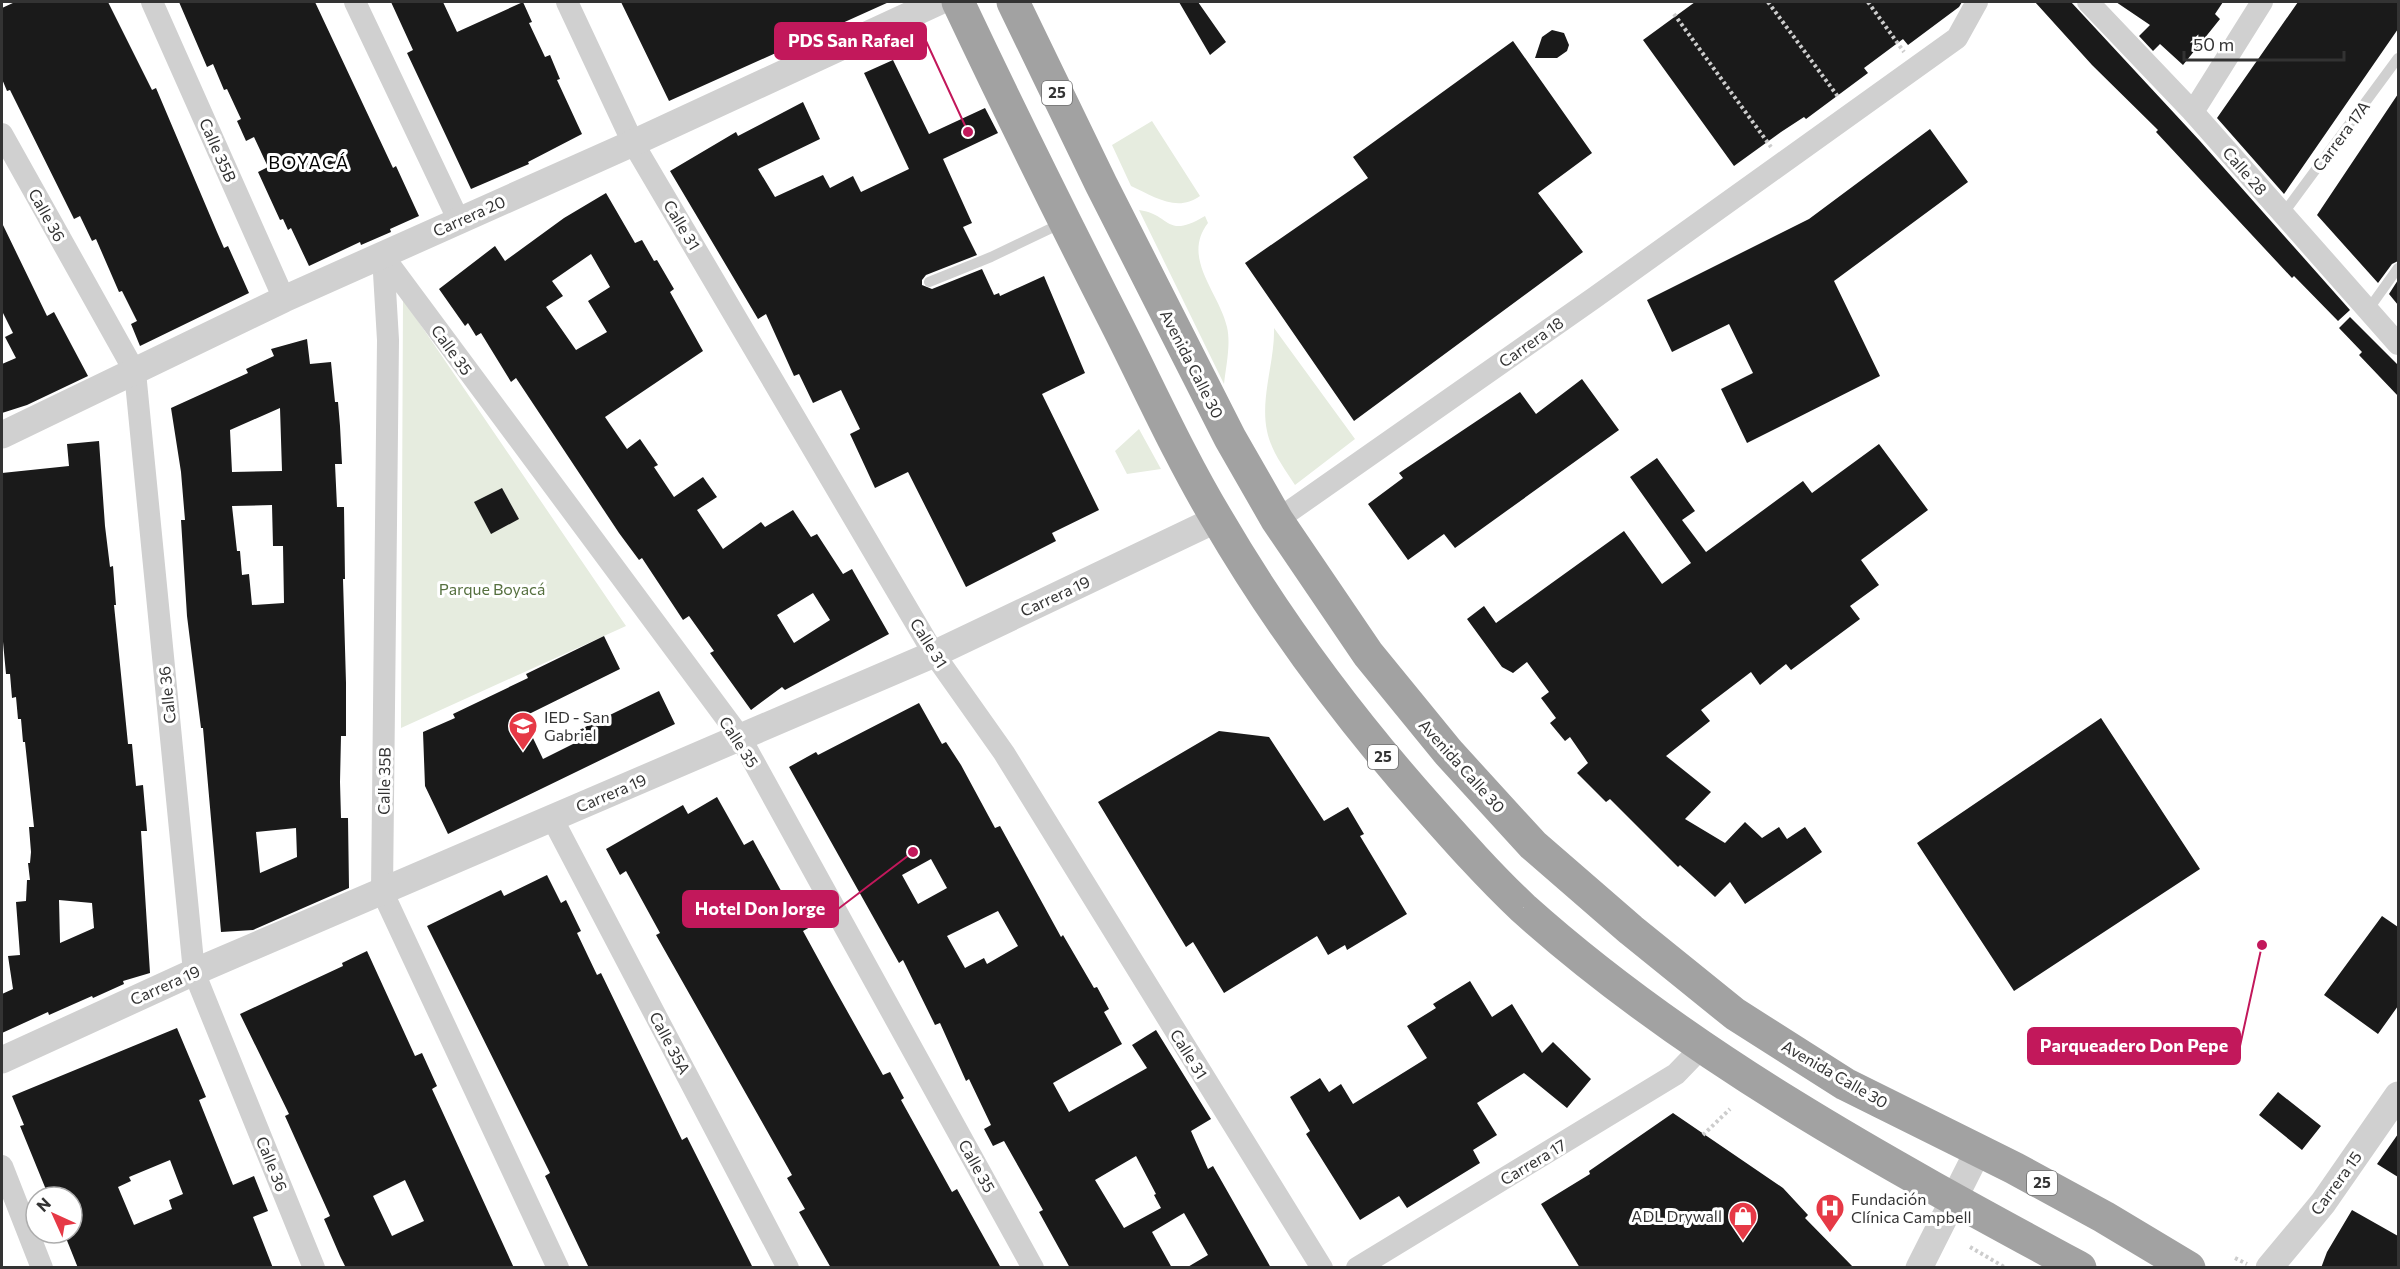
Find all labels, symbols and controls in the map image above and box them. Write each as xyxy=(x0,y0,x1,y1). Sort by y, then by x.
callout: PDS San Rafael xyxy=(775,23,926,59)
scale bar xyxy=(2184,24,2344,62)
text: PDS San Rafael xyxy=(788,29,914,51)
text: 50 m xyxy=(2193,33,2234,55)
road number: 25 xyxy=(1042,81,1072,105)
street label: Carrera 17A xyxy=(2308,97,2373,175)
street label: Calle 35B xyxy=(196,115,241,185)
street label: Calle 28 xyxy=(2219,143,2271,199)
district label: BOYACÁ xyxy=(268,151,350,173)
street label: Calle 36 xyxy=(25,185,70,245)
street label: Carrera 20 xyxy=(430,191,508,240)
street label: Calle 31 xyxy=(660,196,705,253)
street label: Avenida Calle 30 xyxy=(1157,306,1228,421)
street label: Carrera 18 xyxy=(1495,312,1567,371)
street label: Calle 35 xyxy=(428,321,477,378)
street label: Carrera 19 xyxy=(1017,571,1093,620)
park label: Parque Boyacá xyxy=(439,579,545,598)
street label: Calle 31 xyxy=(907,614,952,671)
street label: Calle 36 xyxy=(154,665,179,725)
place label: IED - San Gabriel xyxy=(544,707,610,744)
school or university icon: IED - San Gabriel xyxy=(507,710,539,752)
street label: Calle 35 xyxy=(716,713,763,771)
street label: Avenida Calle 30 xyxy=(1415,715,1509,816)
road number: 25 xyxy=(1368,745,1398,769)
street label: Calle 35B xyxy=(373,747,394,815)
street label: Carrera 19 xyxy=(573,769,649,816)
callout: Hotel Don Jorge xyxy=(683,891,838,927)
text: Hotel Don Jorge xyxy=(695,897,825,919)
street label: Carrera 19 xyxy=(127,961,203,1008)
street label: Calle 35A xyxy=(646,1008,695,1077)
street label: Calle 31 xyxy=(1167,1025,1212,1082)
callout: Parqueadero Don Pepe xyxy=(2028,1028,2240,1064)
text: Parqueadero Don Pepe xyxy=(2040,1034,2228,1056)
street label: Avenida Calle 30 xyxy=(1779,1036,1892,1112)
street label: Calle 36 xyxy=(253,1133,292,1194)
street label: Carrera 17 xyxy=(1496,1135,1569,1189)
street label: Calle 35 xyxy=(955,1136,1000,1195)
street label: Carrera 15 xyxy=(2306,1147,2365,1218)
road number: 25 xyxy=(2027,1171,2057,1195)
north arrow xyxy=(24,1185,84,1245)
place label: Fundación Clínica Campbell xyxy=(1851,1189,1972,1226)
hospital icon: Fundación Clínica Campbell xyxy=(1814,1192,1846,1234)
text: N xyxy=(32,1193,54,1215)
shop icon: ADL Drywall xyxy=(1727,1200,1759,1242)
place label: ADL Drywall xyxy=(1631,1206,1722,1225)

